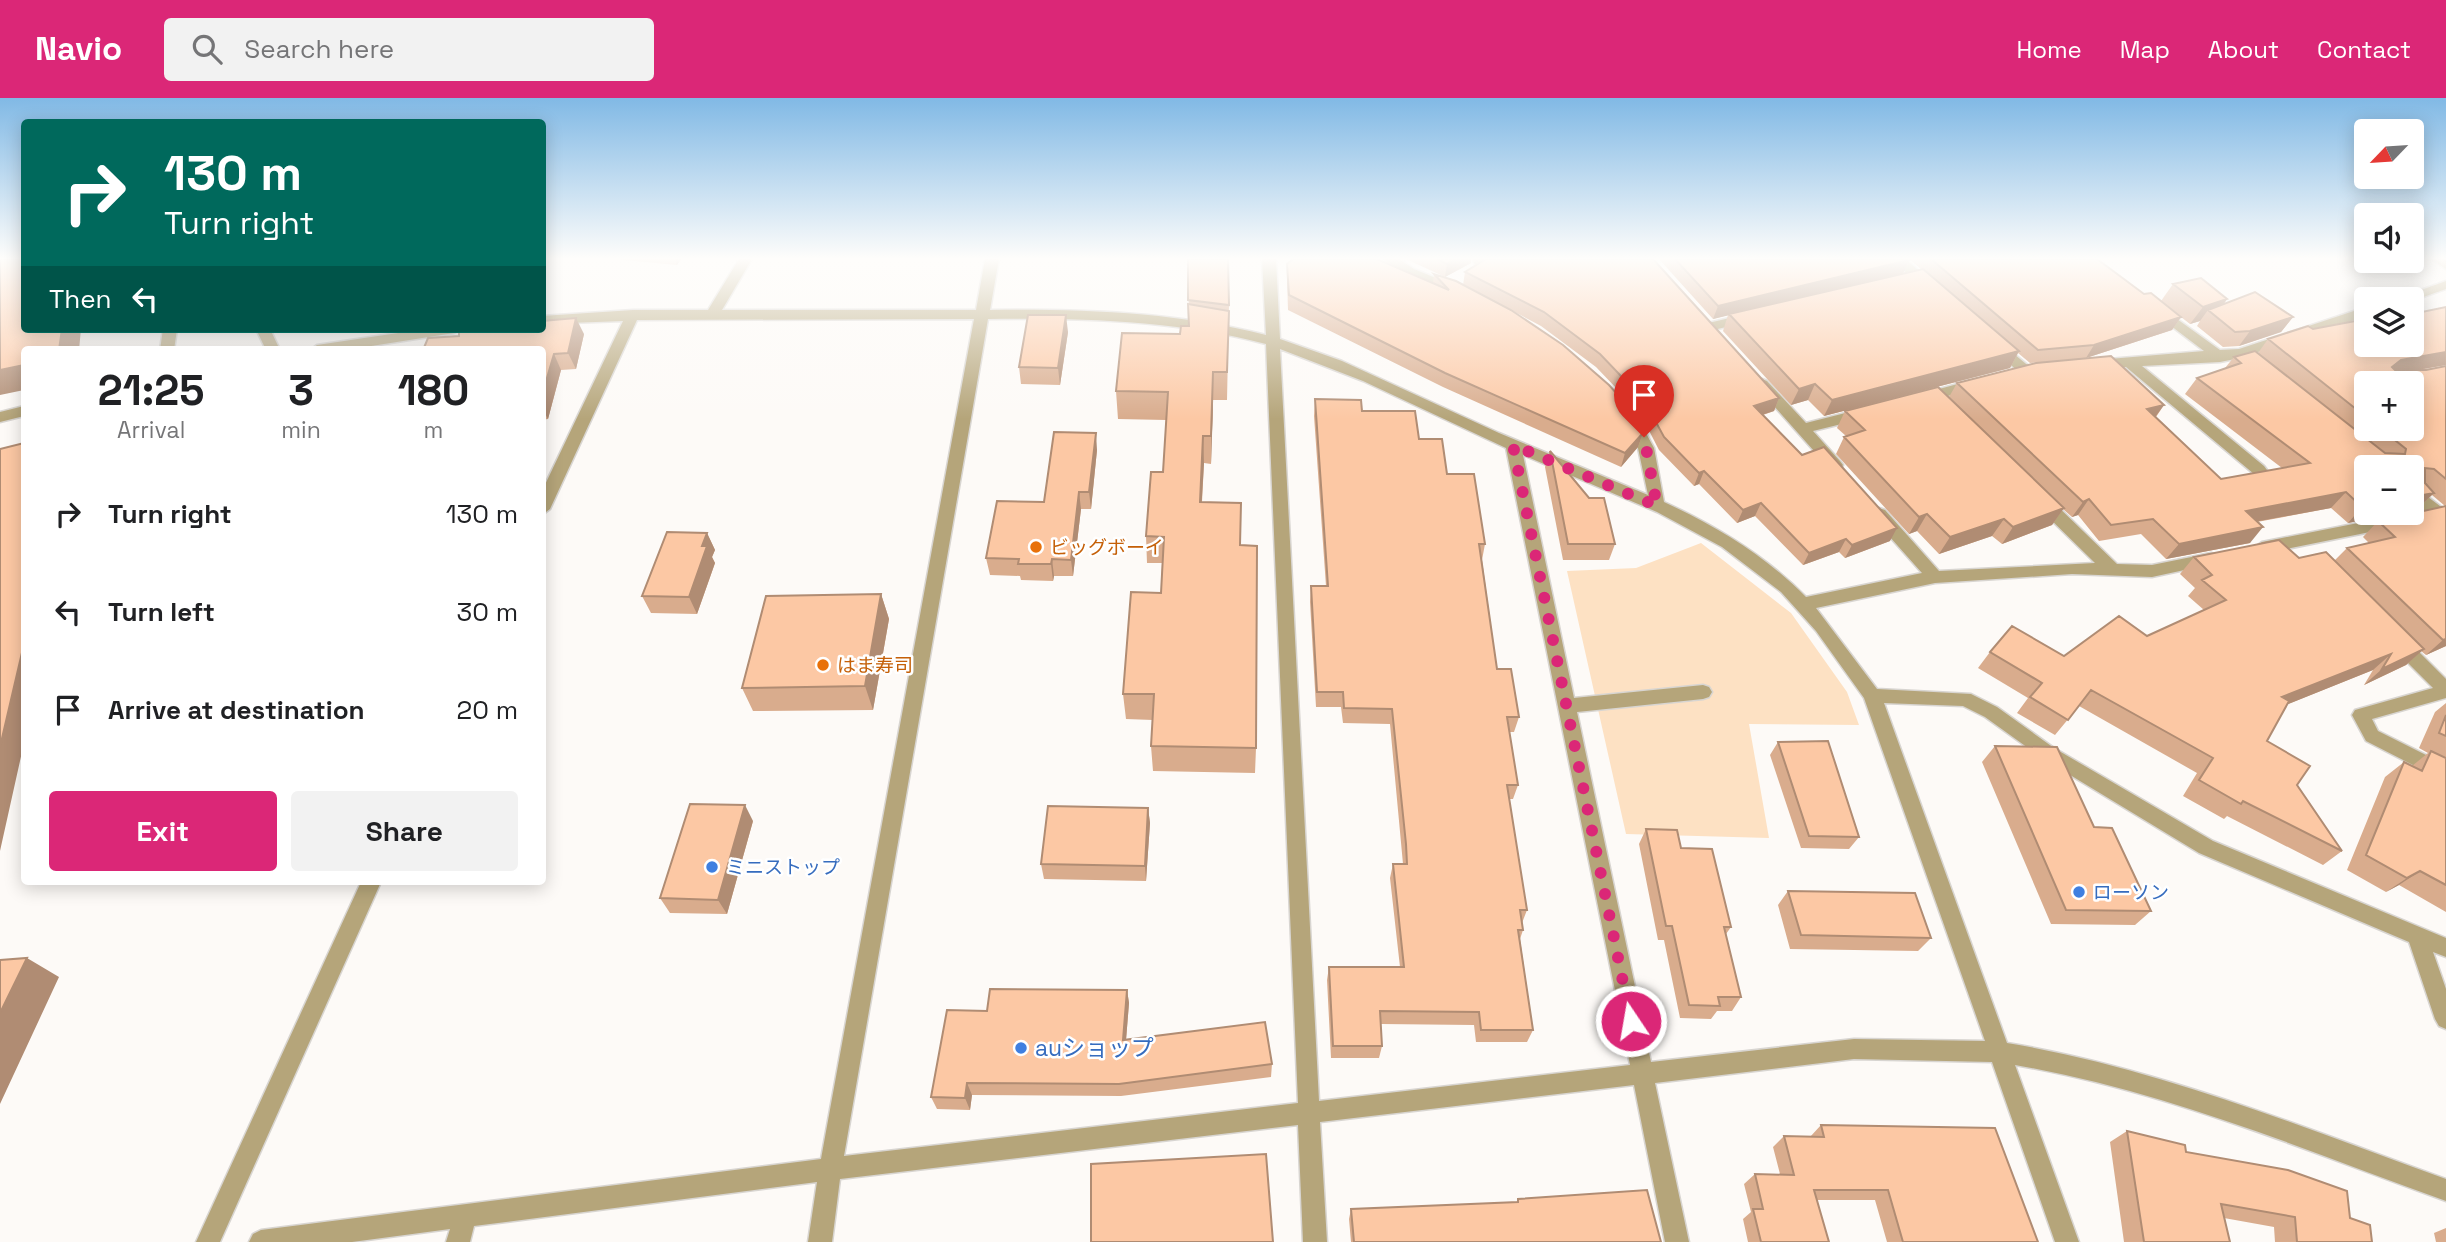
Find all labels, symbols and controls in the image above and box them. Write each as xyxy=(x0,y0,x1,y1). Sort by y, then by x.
search box xyxy=(164,18,654,81)
text: Navio xyxy=(35,28,122,70)
icon: search xyxy=(188,30,226,68)
text: Search here xyxy=(244,32,394,66)
text: Home xyxy=(2016,34,2082,65)
text: Map xyxy=(2120,34,2170,65)
text: About xyxy=(2208,34,2279,65)
text: Contact xyxy=(2317,34,2411,65)
north arrow xyxy=(2354,119,2424,189)
map controls xyxy=(2354,119,2424,525)
text: 130 m xyxy=(164,142,302,204)
icon: right xyxy=(49,147,140,238)
text: Turn right xyxy=(164,203,314,243)
button: sound xyxy=(2354,203,2424,273)
icon: left xyxy=(126,280,164,318)
text: Then xyxy=(49,282,112,316)
button: layers xyxy=(2354,287,2424,357)
text: 21:25 xyxy=(98,364,204,417)
text: 3 xyxy=(288,364,314,417)
text: 180 xyxy=(398,364,469,417)
pin xyxy=(1614,365,1674,437)
button: + xyxy=(2354,371,2424,441)
icon: arrive xyxy=(1625,376,1663,414)
text: Arrival xyxy=(117,415,185,445)
text: min xyxy=(281,415,321,445)
text: m xyxy=(424,415,443,445)
button: − xyxy=(2354,455,2424,525)
icon: right xyxy=(49,495,87,533)
text: Turn right xyxy=(108,497,232,531)
text: 130 m xyxy=(446,497,518,531)
place label: ビッグボーイ xyxy=(1050,535,1164,560)
marker: ビッグボーイ xyxy=(1028,539,1044,555)
icon: left xyxy=(49,593,87,631)
text: Turn left xyxy=(108,595,215,629)
text: 30 m xyxy=(457,595,518,629)
place label: はま寿司 xyxy=(837,653,913,678)
marker: はま寿司 xyxy=(815,657,831,673)
icon: arrive xyxy=(49,691,87,729)
text: Arrive at destination xyxy=(108,693,365,727)
text: 20 m xyxy=(457,693,518,727)
button: Exit xyxy=(49,791,277,871)
button: Share xyxy=(291,791,518,871)
place label: ミニストップ xyxy=(726,855,840,880)
marker: ミニストップ xyxy=(704,859,720,875)
place label: ローソン xyxy=(2093,880,2169,905)
marker: ローソン xyxy=(2071,884,2087,900)
position arrow xyxy=(1594,984,1668,1058)
place label: auショップ xyxy=(1035,1033,1154,1063)
marker: auショップ xyxy=(1013,1040,1029,1056)

